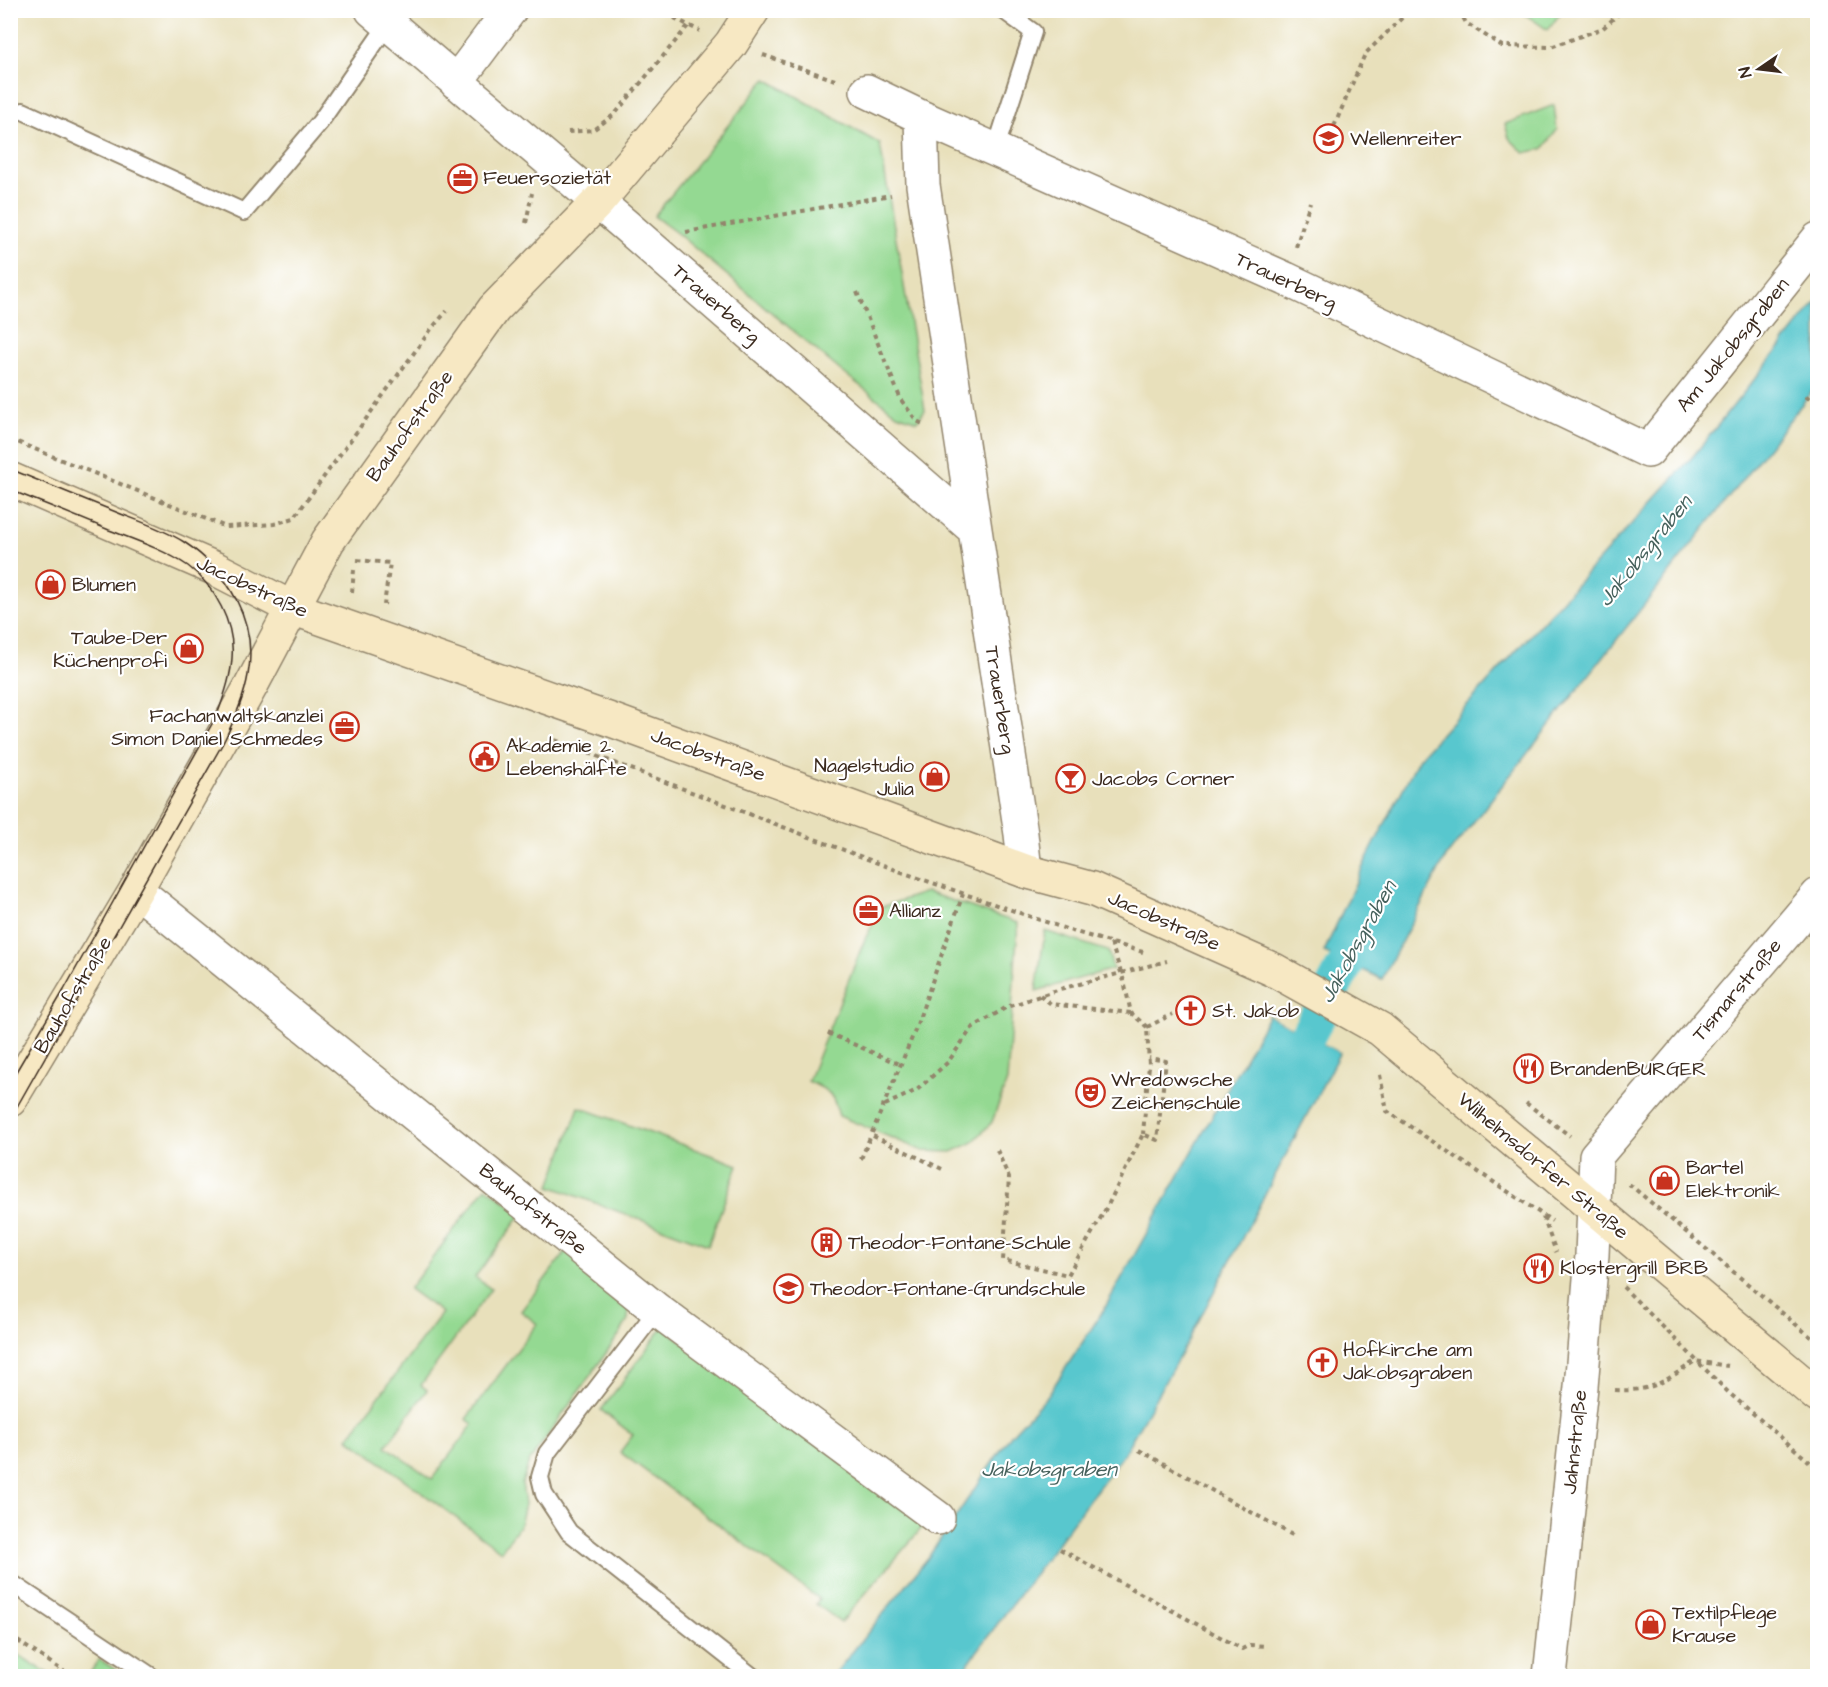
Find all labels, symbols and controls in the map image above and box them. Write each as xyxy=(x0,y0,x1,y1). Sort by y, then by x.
north arrow xyxy=(1729,39,1789,99)
text: N xyxy=(1734,65,1757,80)
school or university icon: Wellenreiter xyxy=(1313,123,1345,155)
place label: Wellenreiter xyxy=(1350,125,1462,153)
office icon: Feuersozietät xyxy=(446,162,478,194)
place label: Feuersozietät xyxy=(483,164,611,192)
street label: Trauerberg xyxy=(1230,245,1341,318)
street label: Trauerberg xyxy=(665,258,766,351)
street label: Am Jakobsgraben xyxy=(1670,272,1797,419)
street label: Bauhofstraße xyxy=(360,364,460,488)
water label: Jakobsgraben xyxy=(1591,488,1701,613)
street label: Jacobstraße xyxy=(192,549,313,625)
shop icon: Blumen xyxy=(35,569,67,601)
place label: Blumen xyxy=(72,571,136,599)
place label: Taube-Der Küchenprofi xyxy=(53,624,167,675)
shop icon: Taube-Der Küchenprofi xyxy=(172,633,204,665)
street label: Trauerberg xyxy=(977,644,1022,756)
place label: Fachanwaltskanzlei Simon Daniel Schmedes xyxy=(111,702,323,753)
office icon: Fachanwaltskanzlei Simon Daniel Schmedes xyxy=(328,711,360,743)
street label: Jacobstraße xyxy=(647,721,769,789)
place label: Akademie 2. Lebenshälfte xyxy=(506,732,627,783)
public building icon: Akademie 2. Lebenshälfte xyxy=(469,741,501,773)
place label: Nagelstudio Julia xyxy=(814,752,914,803)
shop icon: Nagelstudio Julia xyxy=(919,761,951,793)
bar icon: Jacobs Corner xyxy=(1055,763,1087,795)
place label: Jacobs Corner xyxy=(1092,765,1234,793)
water label: Jakobsgraben xyxy=(1312,874,1405,1009)
street label: Jacobstraße xyxy=(1103,884,1225,958)
office icon: Allianz xyxy=(852,895,884,927)
place label: Allianz xyxy=(889,897,941,925)
street label: Bauhofstraße xyxy=(27,931,119,1059)
street label: Tismarstraße xyxy=(1686,932,1789,1048)
church icon: St. Jakob xyxy=(1175,995,1207,1027)
place label: St. Jakob xyxy=(1212,997,1299,1025)
restaurant icon: BrandenBURGER xyxy=(1513,1053,1545,1085)
place label: BrandenBURGER xyxy=(1550,1055,1706,1083)
place label: Wredowsche Zeichenschule xyxy=(1111,1066,1241,1117)
theatre icon: Wredowsche Zeichenschule xyxy=(1074,1076,1106,1108)
street label: Wilhelmsdorfer Straße xyxy=(1451,1086,1635,1246)
place label: Bartel Elektronik xyxy=(1686,1154,1780,1205)
street label: Bauhofstraße xyxy=(473,1157,593,1262)
shop icon: Bartel Elektronik xyxy=(1649,1164,1681,1196)
building icon: Theodor-Fontane-Schule xyxy=(811,1227,843,1259)
place label: Theodor-Fontane-Schule xyxy=(848,1229,1071,1257)
restaurant icon: Klostergrill BRB xyxy=(1523,1252,1555,1284)
place label: Klostergrill BRB xyxy=(1560,1254,1708,1283)
school or university icon: Theodor-Fontane-Grundschule xyxy=(773,1273,805,1305)
place label: Theodor-Fontane-Grundschule xyxy=(810,1275,1086,1303)
place label: Hofkirche am Jakobsgraben xyxy=(1343,1336,1472,1388)
church icon: Hofkirche am Jakobsgraben xyxy=(1306,1346,1338,1378)
street label: Jahnstraße xyxy=(1556,1388,1594,1496)
water label: Jakobsgraben xyxy=(981,1455,1118,1485)
place label: Textilpflege Krause xyxy=(1672,1599,1777,1650)
shop icon: Textilpflege Krause xyxy=(1635,1609,1667,1641)

